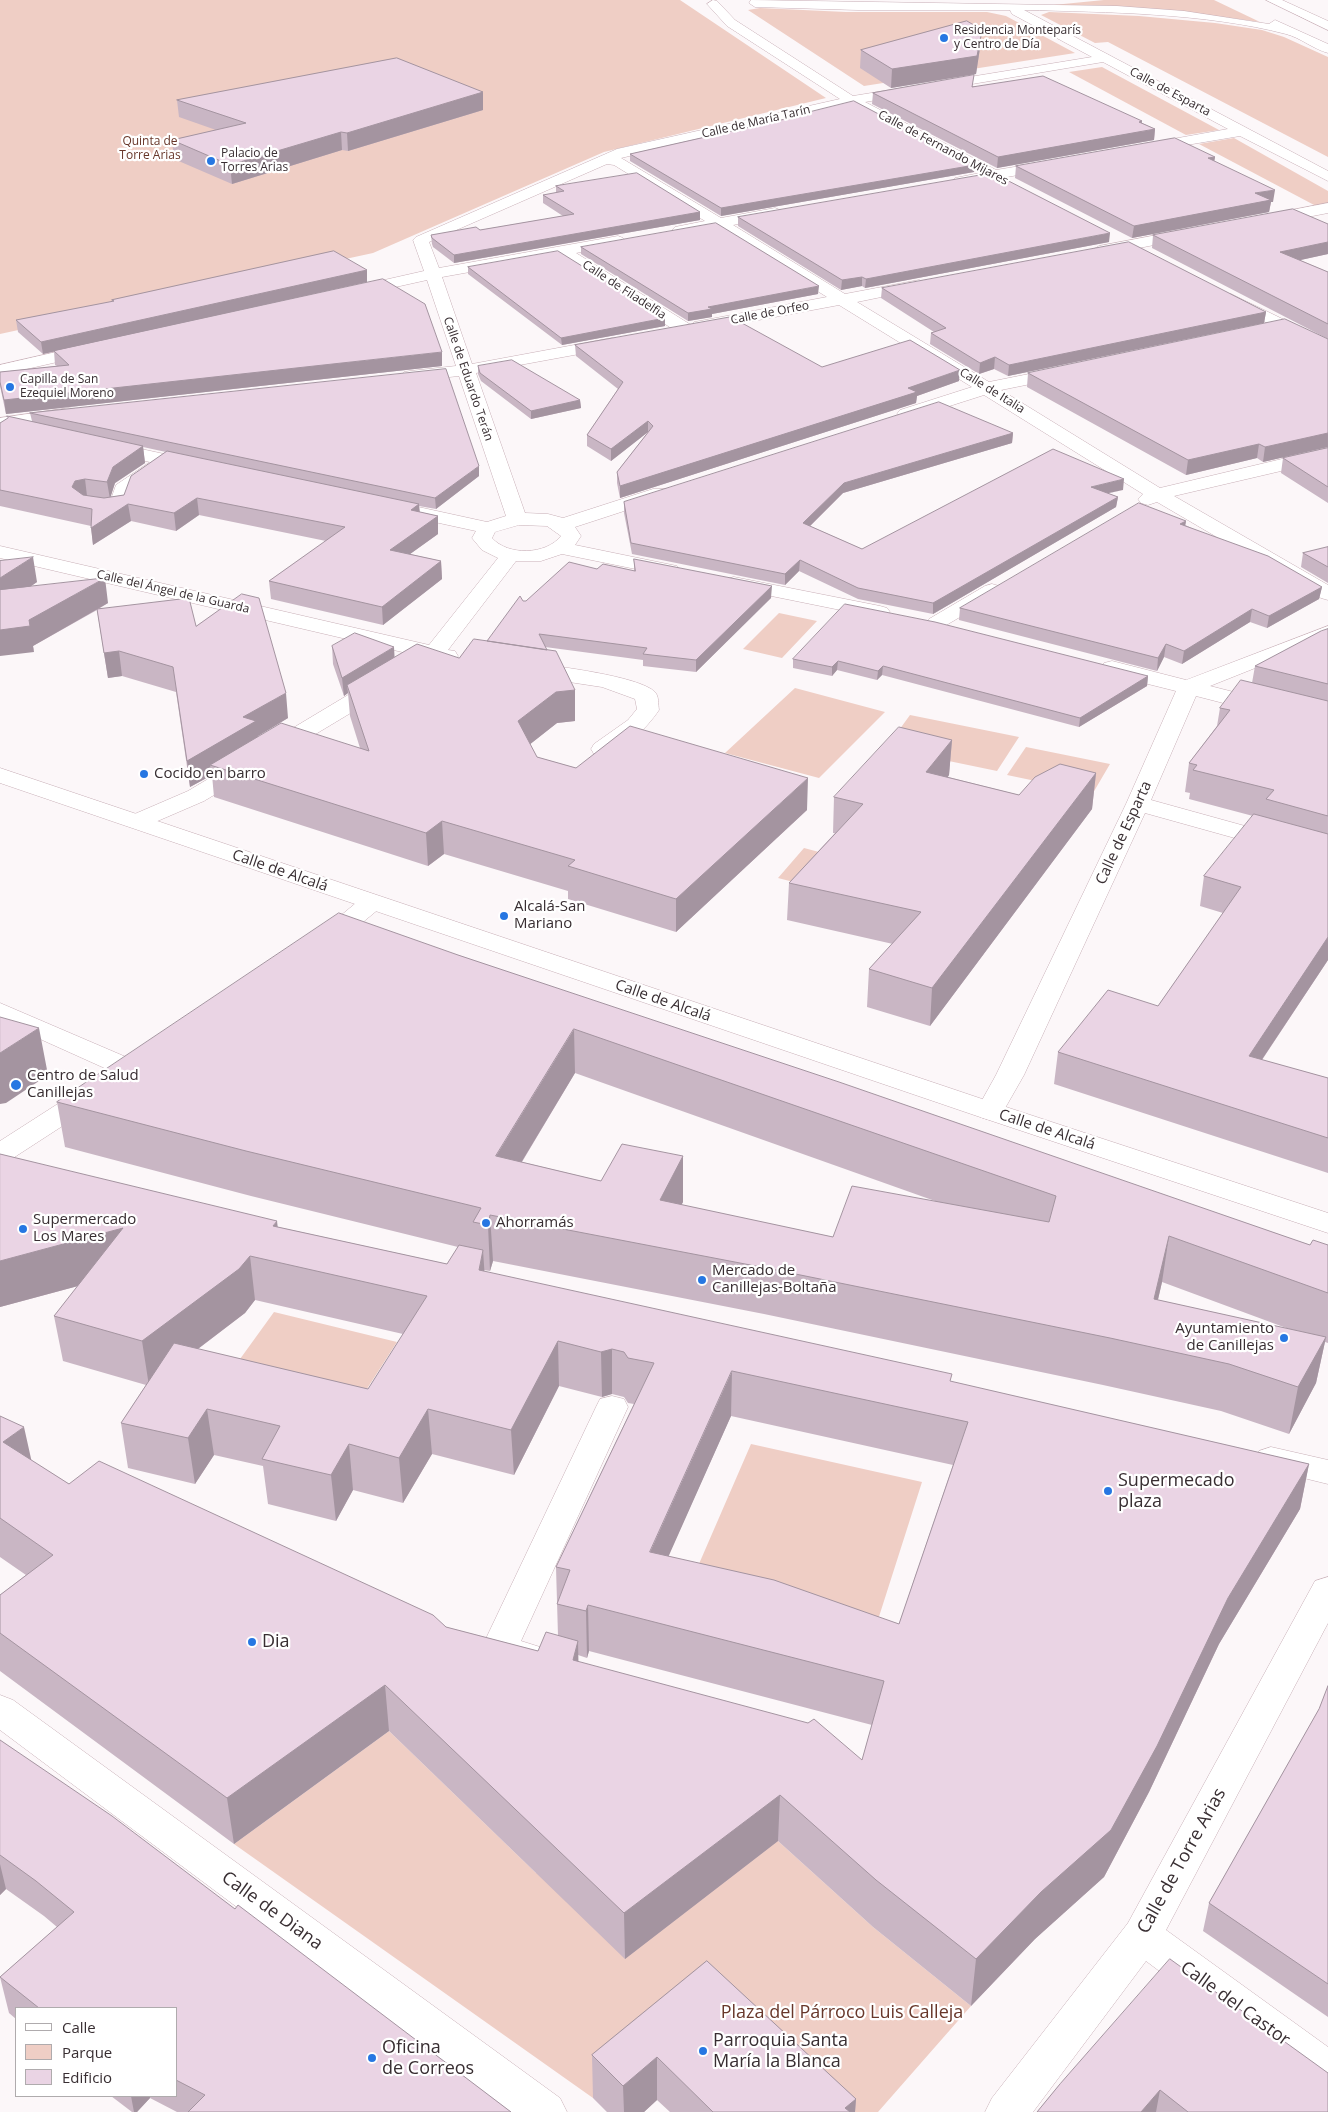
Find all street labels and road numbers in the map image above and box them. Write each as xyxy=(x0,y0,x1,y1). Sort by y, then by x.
street label: Calle de Esparta xyxy=(1127,65,1213,119)
street label: Calle de María Tarín xyxy=(700,102,812,142)
street label: Calle de Fernando Mijares xyxy=(876,108,1010,188)
street label: Calle de Filadelfia xyxy=(579,258,669,322)
street label: Calle de Orfeo xyxy=(730,298,810,328)
street label: Calle de Eduardo Terán xyxy=(440,315,496,443)
street label: Calle de Italia xyxy=(957,365,1027,417)
street label: Calle del Ángel de la Guarda xyxy=(95,567,251,617)
street label: Calle de Esparta xyxy=(1092,778,1156,888)
street label: Calle de Alcalá xyxy=(230,846,330,896)
street label: Calle de Alcalá xyxy=(613,976,713,1026)
street label: Calle de Alcalá xyxy=(997,1106,1097,1154)
street label: Calle de Torre Arias xyxy=(1133,1784,1231,1938)
street label: Calle de Diana xyxy=(217,1867,327,1955)
street label: Calle del Castor xyxy=(1176,1957,1294,2051)

